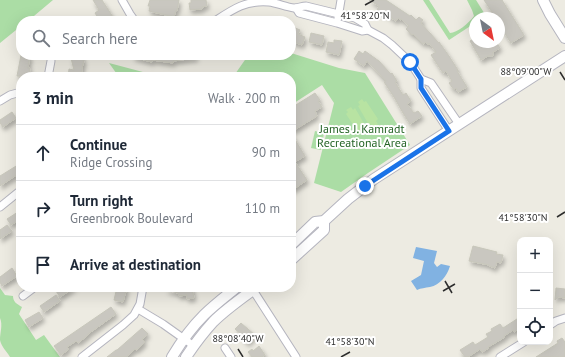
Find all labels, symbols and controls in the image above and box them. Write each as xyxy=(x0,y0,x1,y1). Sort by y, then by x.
text: 41°58'20"N xyxy=(340,9,390,22)
north arrow xyxy=(469,12,505,48)
search box xyxy=(16,16,296,60)
icon: search xyxy=(30,27,52,49)
text: Search here xyxy=(62,29,138,48)
route start xyxy=(401,53,419,71)
text: 88°09'00"W xyxy=(500,65,552,78)
text: 3 min xyxy=(32,87,73,109)
text: Walk · 200 m xyxy=(208,90,280,107)
park label: James J. Kamradt Recreational Area xyxy=(317,121,407,150)
text: Continue xyxy=(70,135,127,154)
icon: ahead xyxy=(32,142,54,164)
text: 90 m xyxy=(252,144,280,161)
text: Ridge Crossing xyxy=(70,154,152,171)
route end xyxy=(356,177,374,195)
text: Turn right xyxy=(70,191,133,210)
icon: right xyxy=(32,198,54,220)
text: 110 m xyxy=(245,200,280,217)
text: Greenbrook Boulevard xyxy=(70,210,193,227)
text: 41°58'30"N xyxy=(498,211,548,224)
map controls xyxy=(517,237,553,345)
button: + xyxy=(517,237,553,273)
icon: arrive xyxy=(32,254,54,276)
text: Arrive at destination xyxy=(70,255,201,274)
button: − xyxy=(517,273,553,309)
button: locate xyxy=(517,309,553,345)
text: 88°08'40"W xyxy=(212,332,264,345)
text: 41°58'30"N xyxy=(325,335,375,348)

